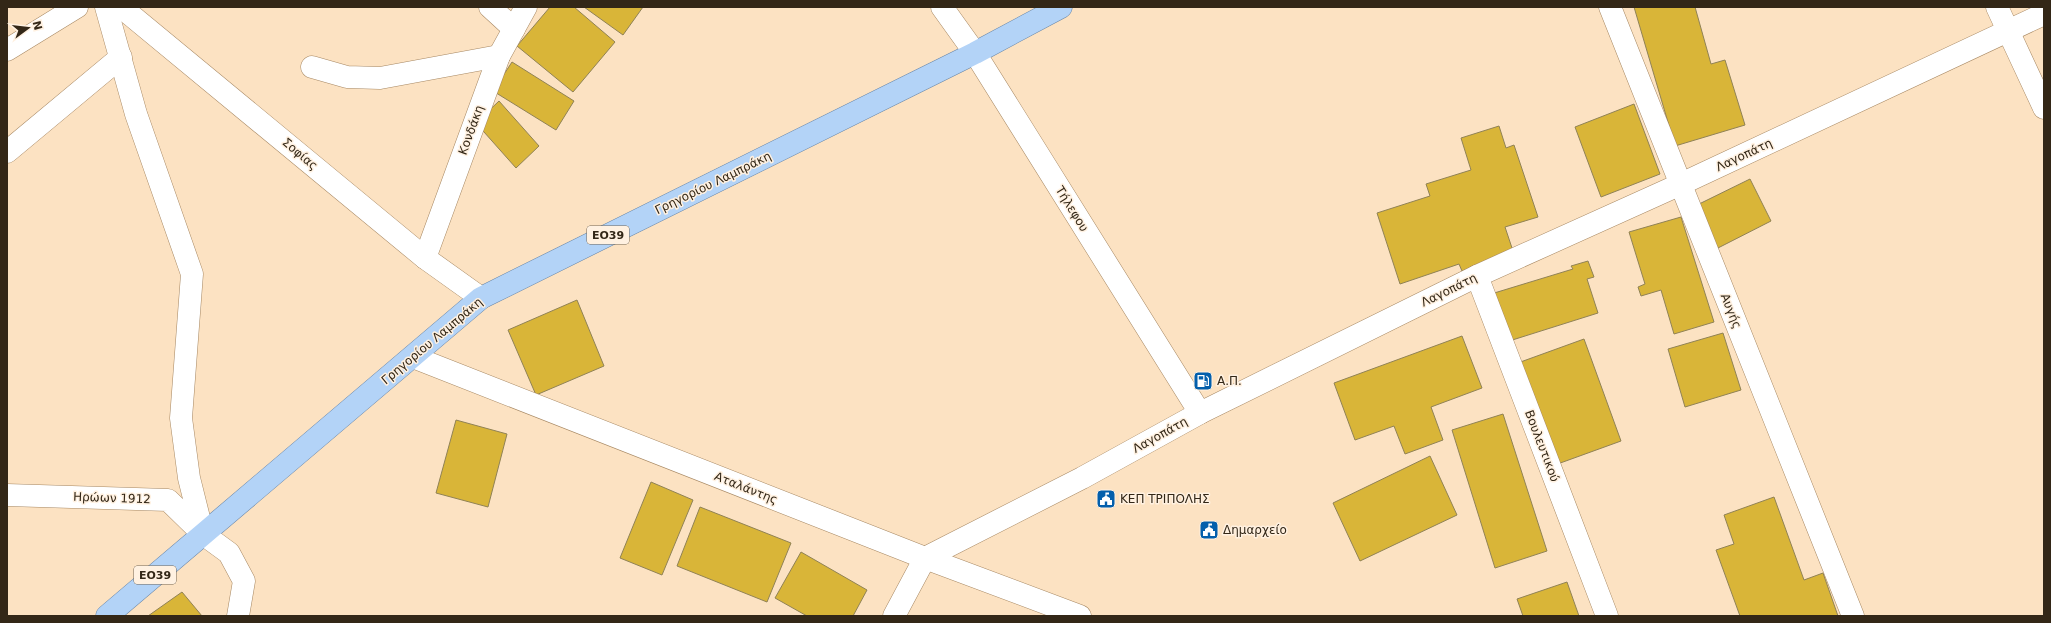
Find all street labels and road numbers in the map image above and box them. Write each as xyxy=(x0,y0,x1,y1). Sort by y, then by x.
street label: Κονδάκη xyxy=(456,103,486,157)
street label: Σοφίας xyxy=(279,135,321,173)
street label: Λαγοπάτη xyxy=(1714,136,1774,174)
street label: Γρηγορίου Λαμπράκη xyxy=(653,149,773,217)
street label: Τήλεφου xyxy=(1052,183,1091,234)
road number: ΕΟ39 xyxy=(587,226,629,244)
street label: Λαγοπάτη xyxy=(1419,270,1479,310)
street label: Αυγής xyxy=(1718,291,1744,331)
street label: Γρηγορίου Λαμπράκη xyxy=(379,295,485,387)
street label: Βουλευτικού xyxy=(1522,408,1562,484)
street label: Λαγοπάτη xyxy=(1130,414,1190,456)
street label: Αταλάντης xyxy=(712,469,780,507)
street label: Ηρώων 1912 xyxy=(73,490,151,506)
road number: ΕΟ39 xyxy=(134,566,176,584)

